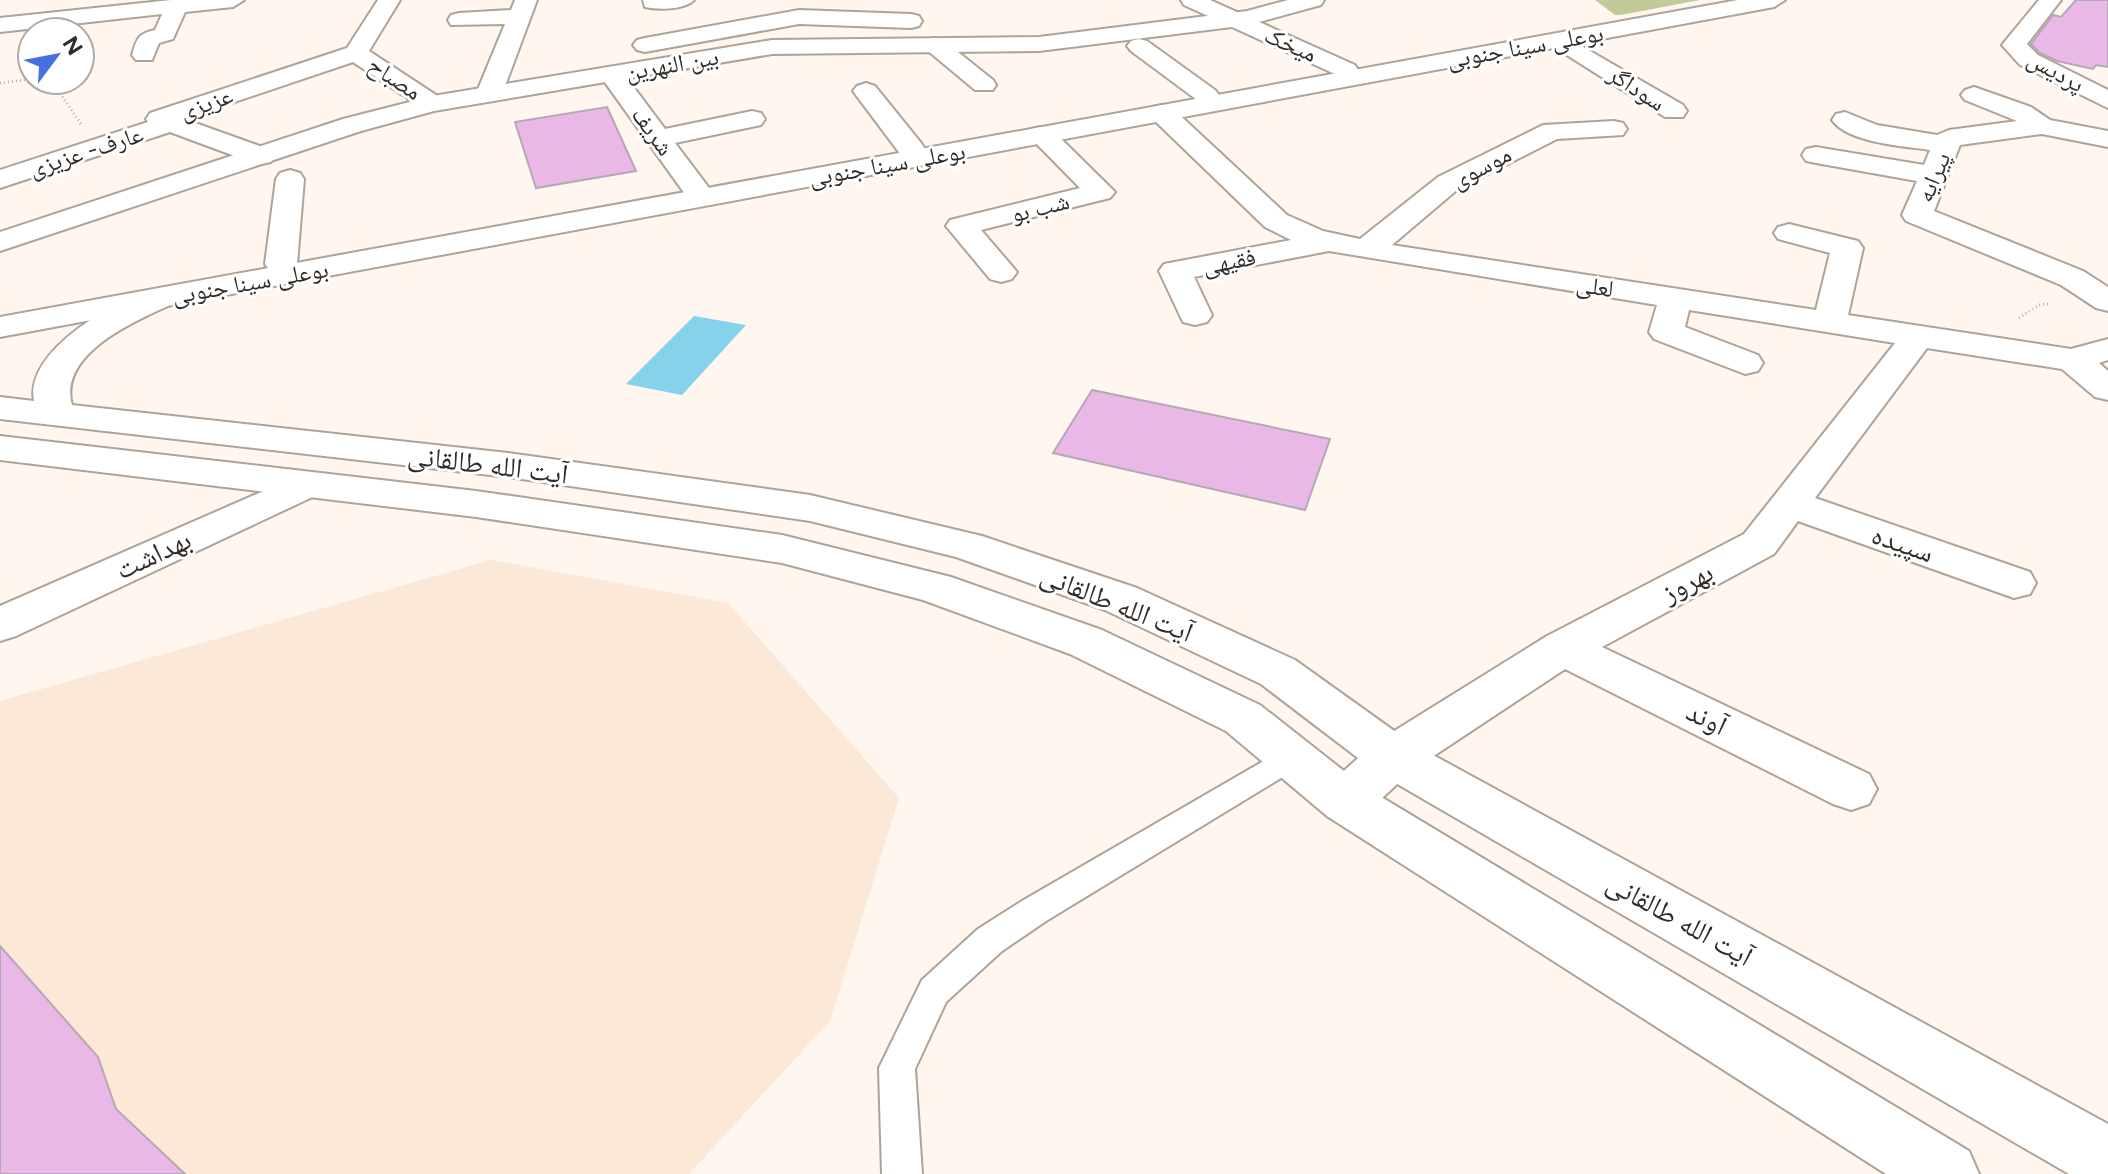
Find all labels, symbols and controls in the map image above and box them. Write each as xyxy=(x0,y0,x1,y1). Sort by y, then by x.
north arrow xyxy=(16,16,96,96)
street label: بوعلی سینا جنوبی xyxy=(1445,18,1605,74)
street label: میخک xyxy=(1260,20,1322,68)
text: N xyxy=(57,31,88,60)
street label: بین النهرین xyxy=(623,42,721,86)
street label: پردیس xyxy=(2022,44,2089,99)
street label: مصباح xyxy=(362,50,427,107)
street label: سوداگر xyxy=(1602,58,1671,117)
street label: عزیزی xyxy=(175,80,237,126)
street label: شریف xyxy=(626,101,680,161)
street label: عارف- عزیزی xyxy=(25,119,147,183)
street label: بوعلی سینا جنوبی xyxy=(807,136,967,192)
street label: موسوی xyxy=(1446,139,1516,195)
street label: پیرایه xyxy=(1910,148,1957,206)
street label: شب بو xyxy=(1008,186,1072,228)
street label: فقیهی xyxy=(1200,242,1258,280)
street label: بوعلی سینا جنوبی xyxy=(170,254,330,310)
street label: لعلی xyxy=(1574,269,1616,303)
street label: آیت الله طالقانی xyxy=(406,437,571,492)
street label: سپیده xyxy=(1867,517,1938,570)
street label: بهداشت xyxy=(110,522,196,586)
street label: بهروز xyxy=(1654,554,1719,610)
street label: آیت الله طالقانی xyxy=(1035,557,1199,650)
street label: آوند xyxy=(1681,694,1734,743)
street label: آیت الله طالقانی xyxy=(1601,865,1760,974)

